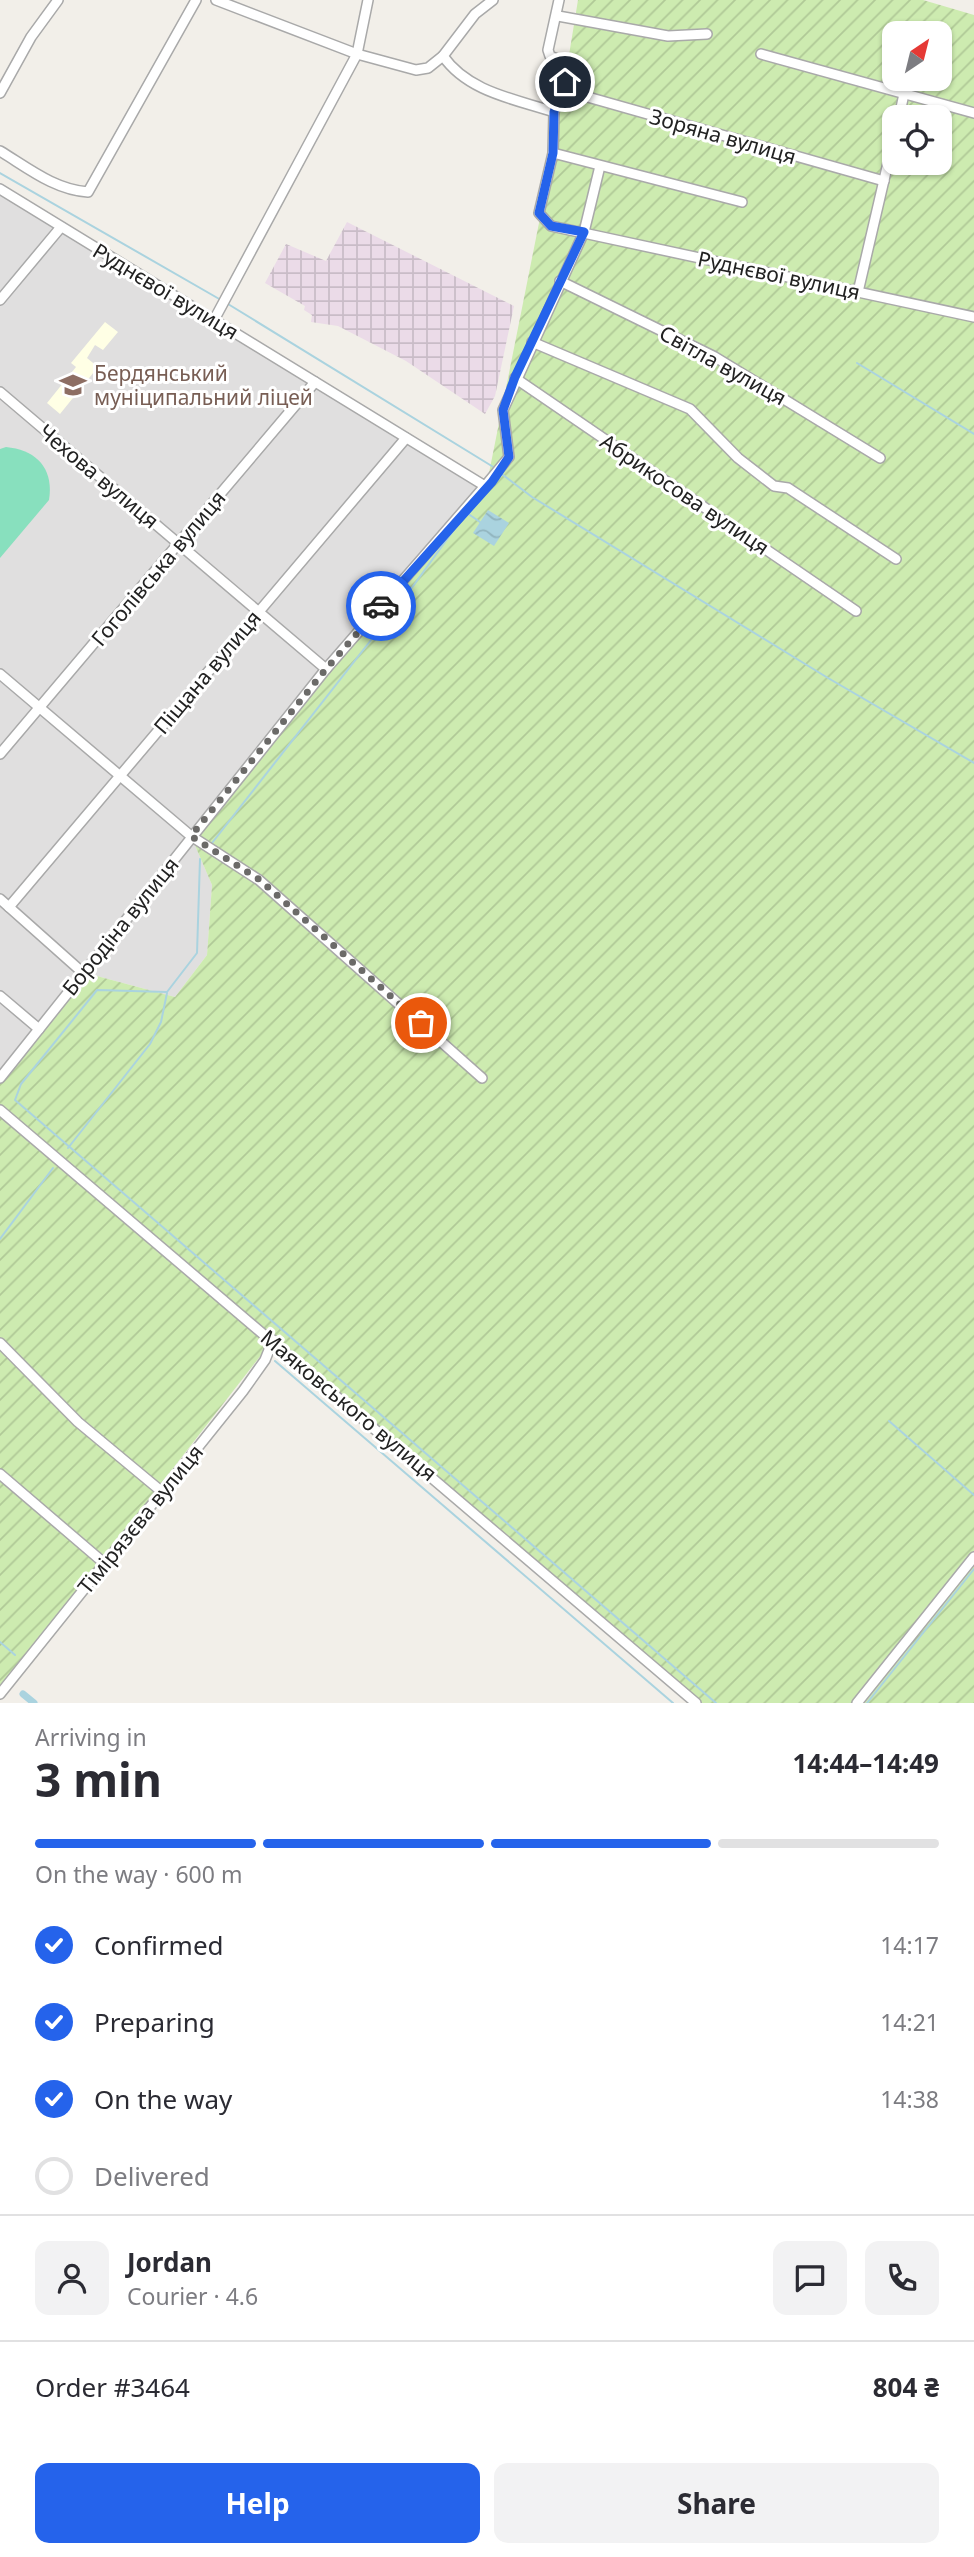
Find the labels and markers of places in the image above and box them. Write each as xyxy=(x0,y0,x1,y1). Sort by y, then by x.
pin xyxy=(535,52,595,112)
place label: Бердянський муніципальний ліцей xyxy=(94,359,313,411)
school or university icon: Бердянський муніципальний ліцей xyxy=(58,370,88,400)
pin xyxy=(391,993,451,1053)

